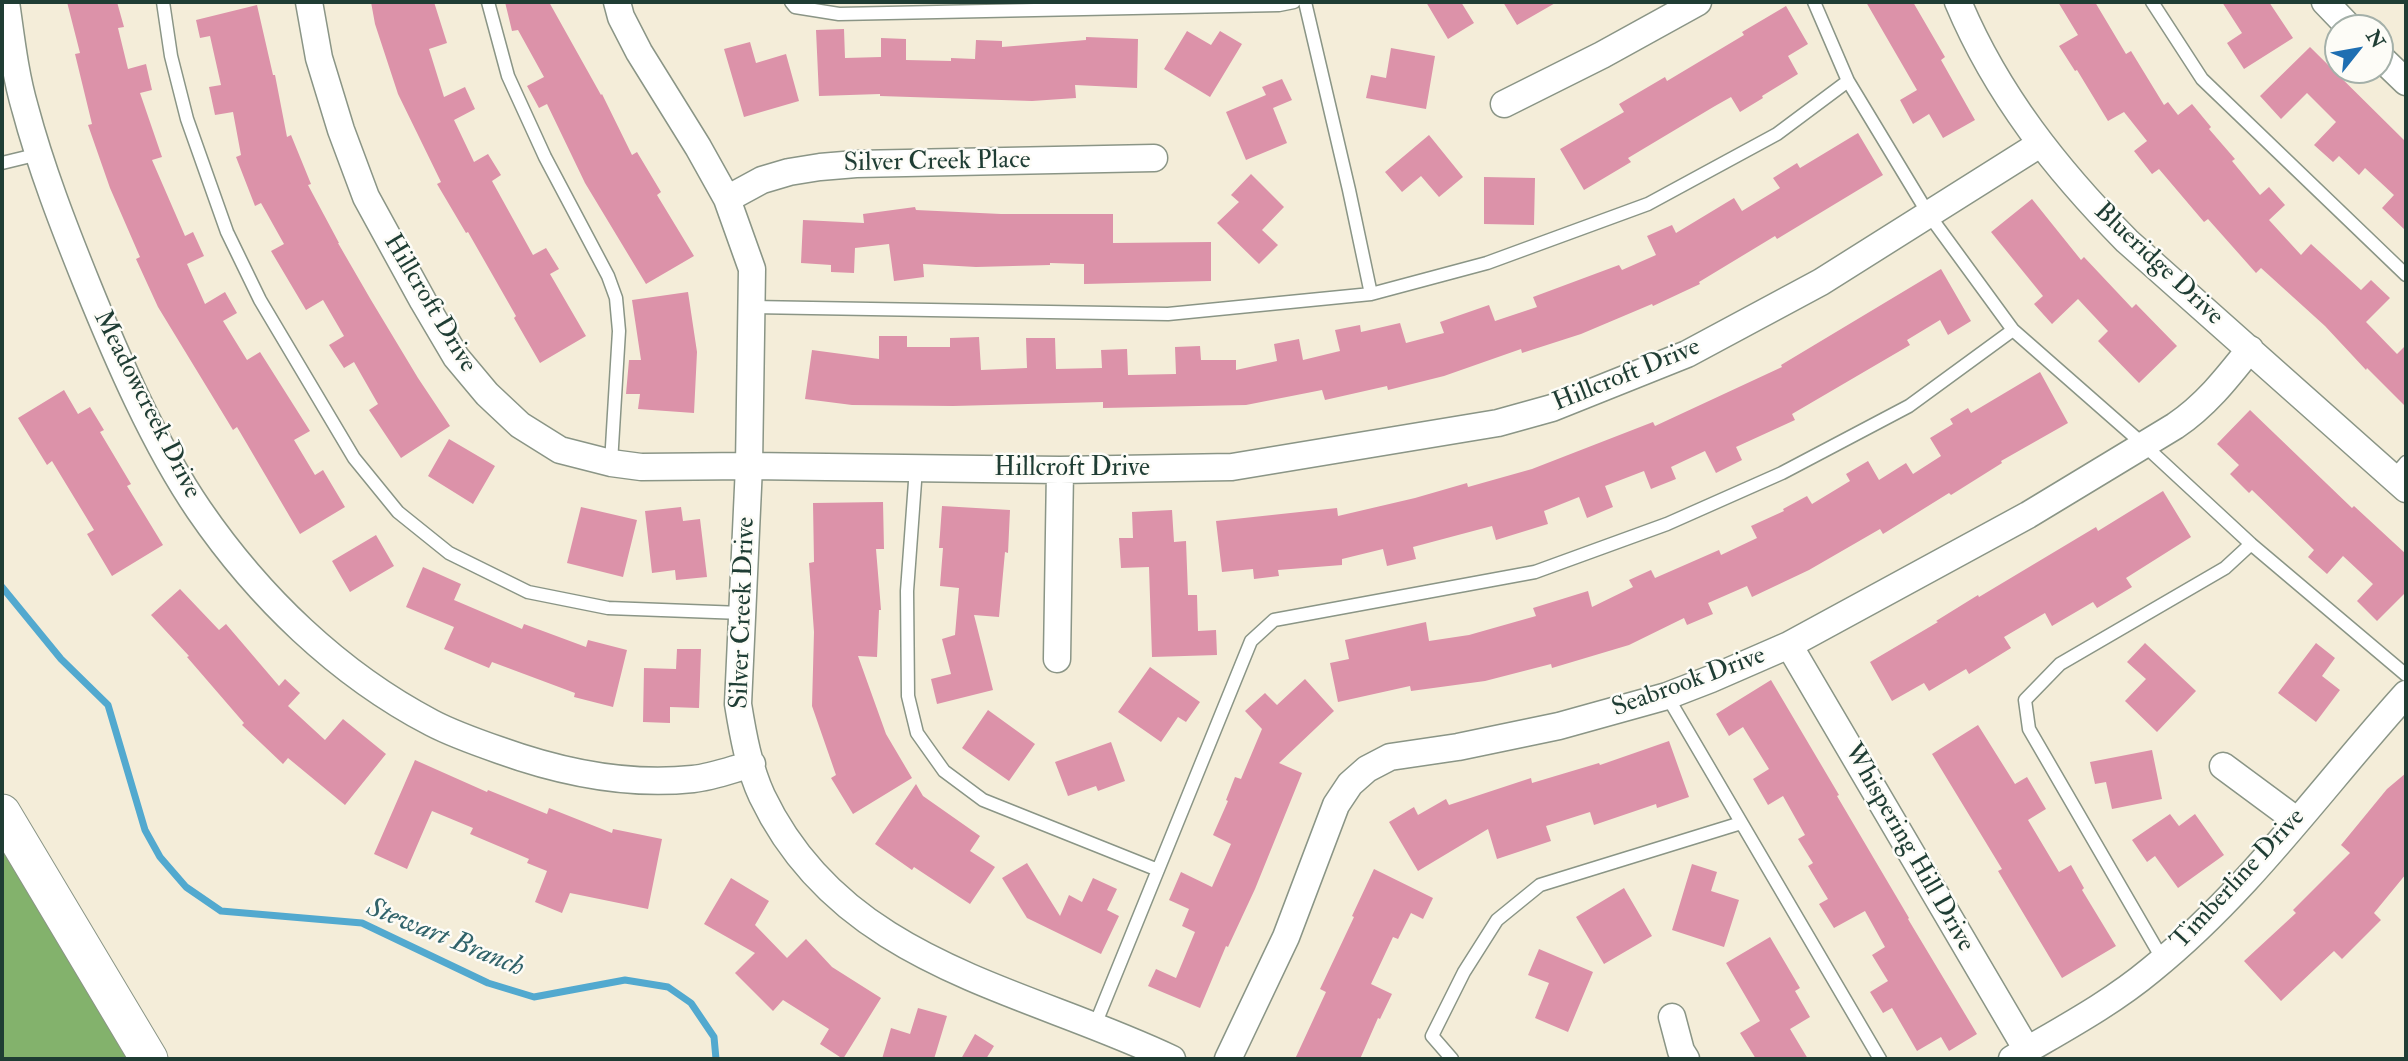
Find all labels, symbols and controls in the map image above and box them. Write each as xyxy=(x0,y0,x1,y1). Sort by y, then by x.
north arrow xyxy=(2324,14,2394,84)
text: N xyxy=(2361,26,2390,53)
street label: Silver Creek Place xyxy=(843,146,1031,180)
street label: Blueridge Drive xyxy=(2087,197,2229,333)
street label: Hillcroft Drive xyxy=(375,229,483,379)
street label: Meadowcreek Drive xyxy=(85,306,207,504)
street label: Hillcroft Drive xyxy=(1549,332,1705,420)
street label: Hillcroft Drive xyxy=(994,453,1150,485)
street label: Silver Creek Drive xyxy=(725,516,763,710)
street label: Seabrook Drive xyxy=(1608,641,1770,725)
street label: Whispering Hill Drive xyxy=(1836,738,1980,958)
street label: Timberline Drive xyxy=(2166,803,2312,957)
water label: Stewart Branch xyxy=(361,892,529,986)

